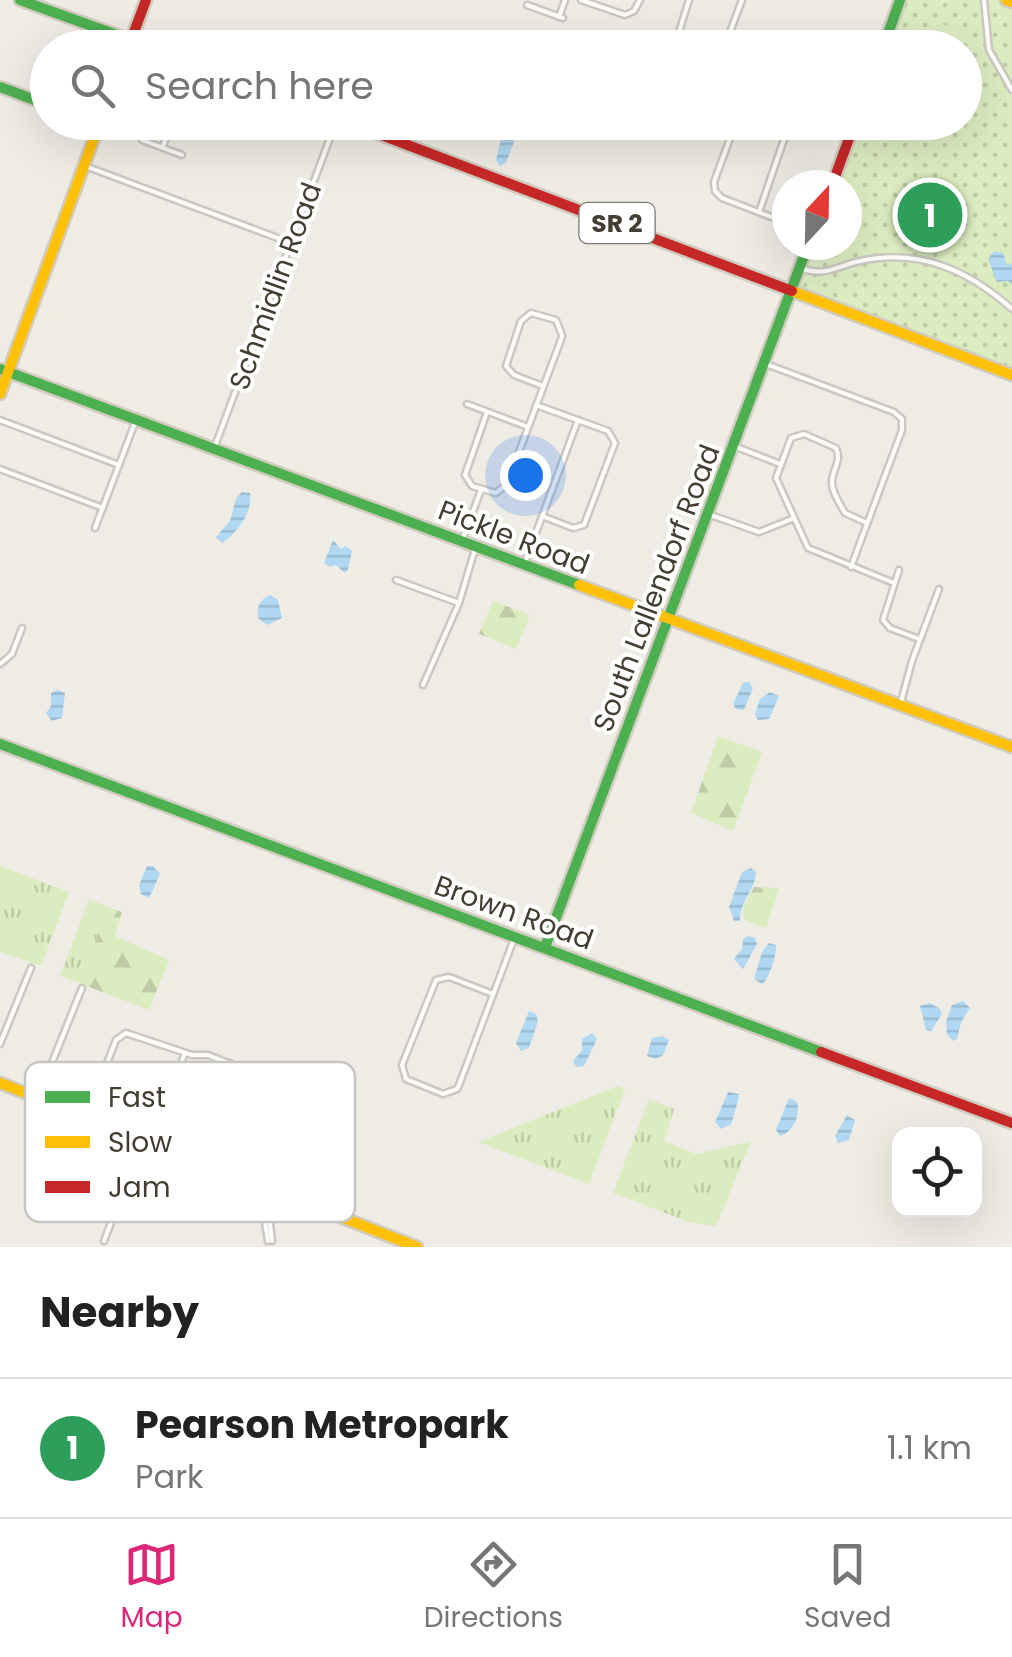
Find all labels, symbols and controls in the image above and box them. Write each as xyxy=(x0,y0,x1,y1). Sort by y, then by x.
search box xyxy=(30,30,982,140)
icon: search xyxy=(65,58,120,113)
text: Search here xyxy=(145,59,374,112)
north arrow xyxy=(772,170,862,260)
street label: Schmidlin Road xyxy=(220,177,331,395)
pin: 1 xyxy=(898,178,962,252)
road number: SR 2 xyxy=(580,203,654,243)
street label: South Lallendorf Road xyxy=(584,439,729,737)
your location xyxy=(500,450,551,501)
street label: Pickle Road xyxy=(433,491,595,584)
street label: Brown Road xyxy=(429,866,599,959)
legend xyxy=(25,1062,355,1222)
text: Fast xyxy=(108,1078,166,1117)
text: Slow xyxy=(108,1123,172,1162)
map controls xyxy=(892,1127,982,1217)
button: locate xyxy=(892,1127,982,1217)
text: Jam xyxy=(108,1168,171,1207)
text: Nearby xyxy=(40,1283,199,1342)
text: Pearson Metropark xyxy=(135,1398,509,1451)
text: 1 xyxy=(66,1425,79,1470)
text: 1.1 km xyxy=(887,1425,972,1470)
text: Park xyxy=(135,1454,204,1499)
tab: Map xyxy=(121,1537,183,1639)
tab: Directions xyxy=(424,1537,563,1639)
tab: Saved xyxy=(804,1537,891,1639)

